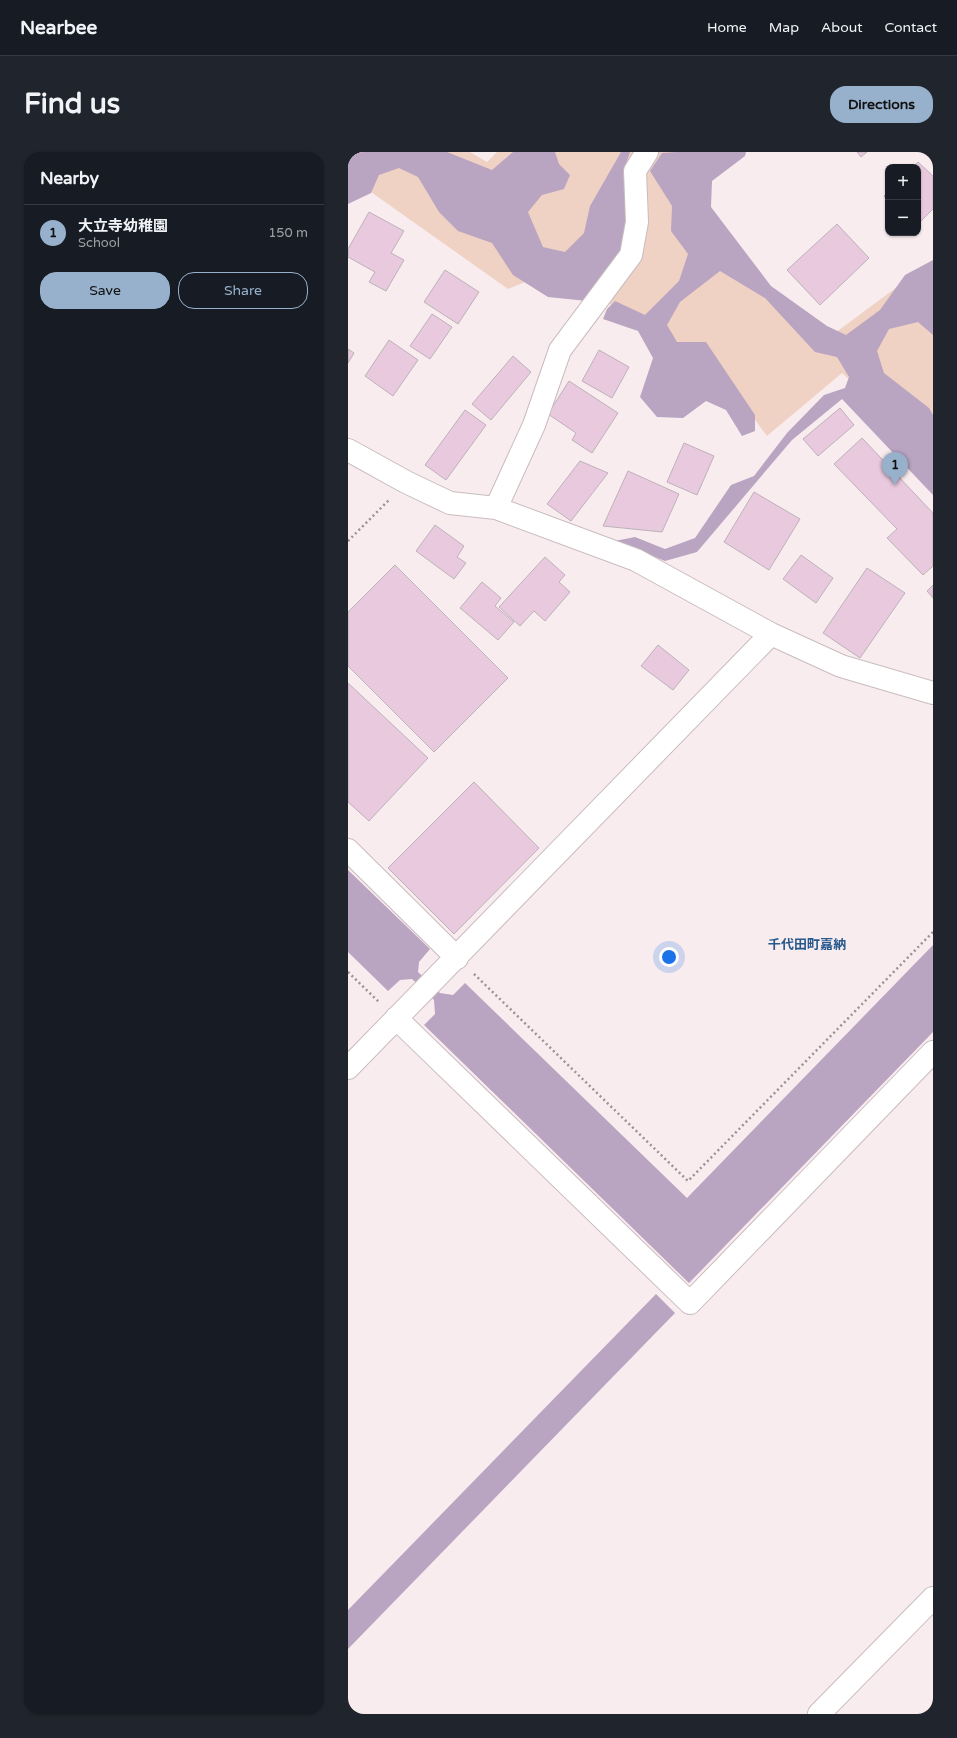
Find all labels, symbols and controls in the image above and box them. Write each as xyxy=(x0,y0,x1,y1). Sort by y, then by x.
text: Nearbee xyxy=(20,17,97,39)
text: Home xyxy=(707,19,747,36)
text: Map xyxy=(769,19,799,36)
text: About xyxy=(821,19,863,36)
text: Contact xyxy=(885,19,937,36)
button: Directions xyxy=(830,86,933,123)
text: Find us xyxy=(24,87,120,121)
map controls xyxy=(885,164,921,236)
button: + xyxy=(885,164,921,200)
text: Nearby xyxy=(40,168,99,189)
button: − xyxy=(885,200,921,236)
text: 大立寺幼稚園 xyxy=(78,217,168,235)
text: 1 xyxy=(49,225,57,241)
text: 150 m xyxy=(268,225,308,241)
text: School xyxy=(78,235,120,251)
button: Save xyxy=(40,272,170,309)
button: Share xyxy=(178,272,308,309)
pin: 1 xyxy=(882,452,908,485)
district label: 千代田町嘉納 xyxy=(768,937,846,953)
your location xyxy=(659,947,679,967)

